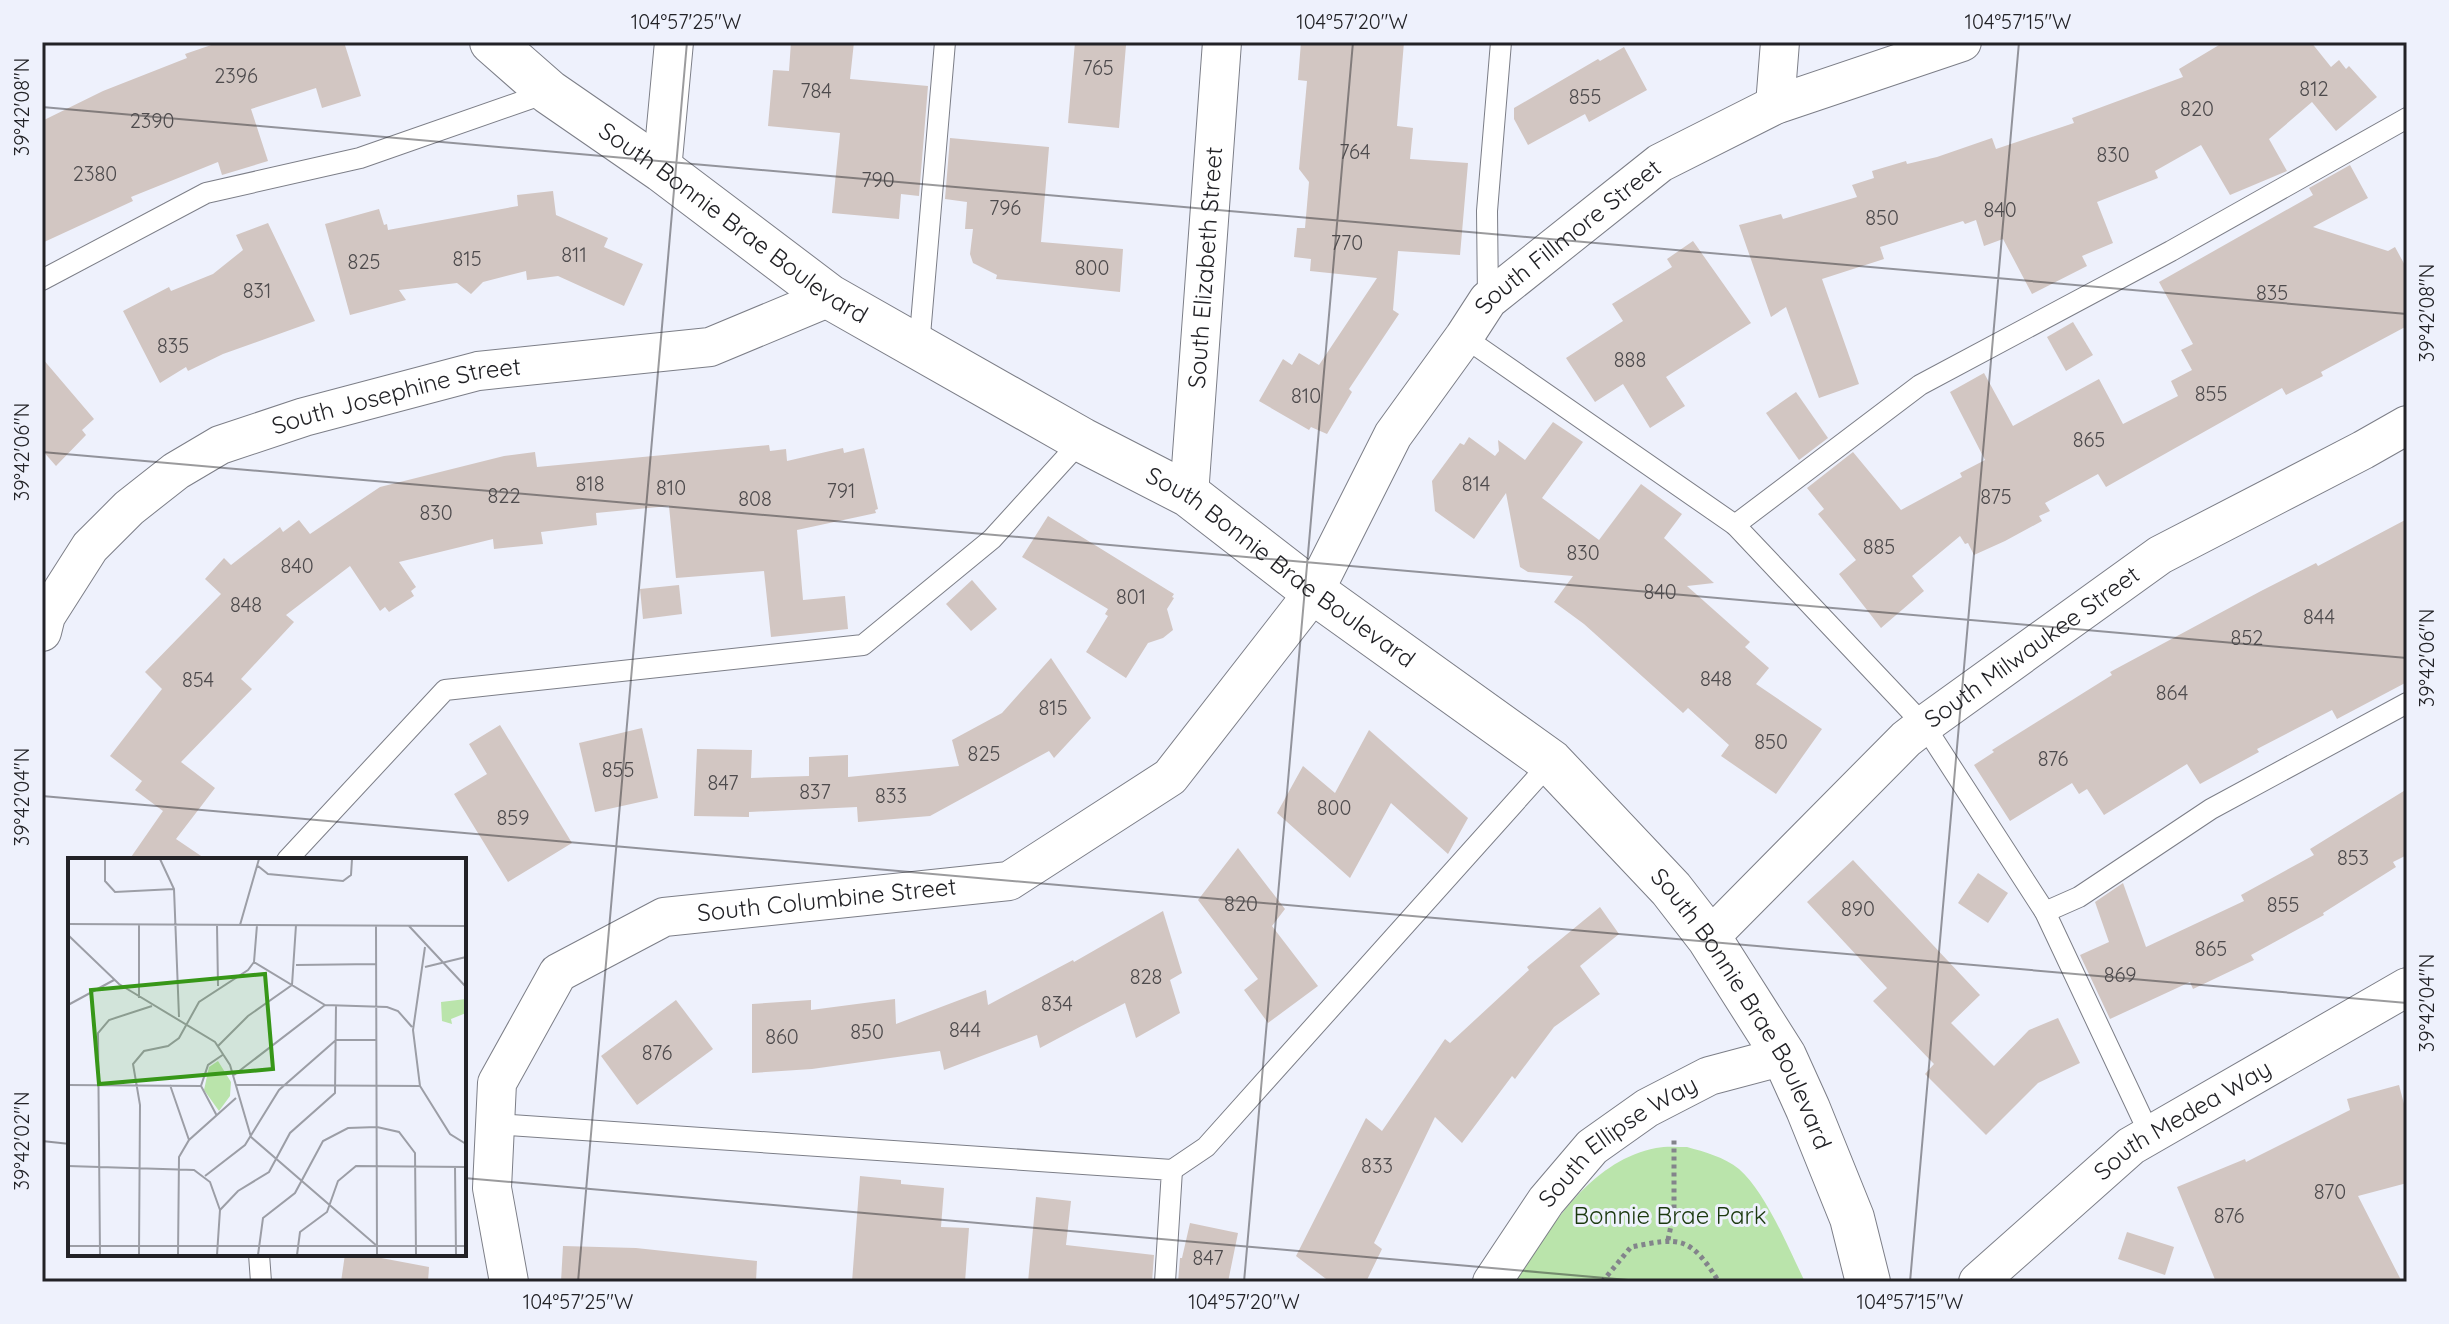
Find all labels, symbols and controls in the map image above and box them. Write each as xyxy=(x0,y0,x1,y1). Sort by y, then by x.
text: 104°57'25"W xyxy=(631,9,741,34)
text: 104°57'20"W xyxy=(1296,9,1408,34)
text: 104°57'15"W xyxy=(1965,9,2071,34)
house number: 765 xyxy=(1082,55,1114,80)
text: 39°42'08"N xyxy=(9,58,34,156)
house number: 2396 xyxy=(214,63,258,88)
house number: 812 xyxy=(2299,76,2329,101)
house number: 784 xyxy=(800,78,832,103)
house number: 855 xyxy=(1569,84,1601,109)
house number: 820 xyxy=(2180,96,2214,121)
house number: 2390 xyxy=(130,108,174,133)
street label: South Bonnie Brae Boulevard xyxy=(593,115,874,329)
house number: 764 xyxy=(1339,139,1371,164)
house number: 830 xyxy=(2096,142,2130,167)
street label: South Elizabeth Street xyxy=(1181,146,1228,390)
street label: South Fillmore Street xyxy=(1467,152,1667,319)
house number: 2380 xyxy=(73,161,117,186)
house number: 790 xyxy=(861,167,895,192)
house number: 796 xyxy=(989,195,1021,220)
house number: 840 xyxy=(1983,197,2017,222)
house number: 850 xyxy=(1865,205,1899,230)
house number: 770 xyxy=(1331,230,1363,255)
house number: 811 xyxy=(561,242,587,267)
house number: 815 xyxy=(452,246,482,271)
house number: 825 xyxy=(348,249,380,274)
house number: 800 xyxy=(1075,255,1109,280)
text: 39°42'08"N xyxy=(2414,264,2439,362)
house number: 831 xyxy=(243,278,271,303)
house number: 835 xyxy=(2256,280,2288,305)
house number: 835 xyxy=(157,333,189,358)
house number: 888 xyxy=(1614,347,1646,372)
street label: South Josephine Street xyxy=(268,351,522,441)
house number: 855 xyxy=(2195,381,2227,406)
house number: 810 xyxy=(1291,383,1321,408)
text: 39°42'06"N xyxy=(9,403,34,501)
house number: 865 xyxy=(2073,427,2105,452)
street label: South Bonnie Brae Boulevard xyxy=(1141,460,1421,674)
house number: 818 xyxy=(576,471,605,496)
house number: 814 xyxy=(1462,471,1490,496)
house number: 810 xyxy=(656,475,686,500)
house number: 791 xyxy=(827,478,855,503)
house number: 822 xyxy=(488,483,520,508)
house number: 875 xyxy=(1980,484,2012,509)
house number: 808 xyxy=(738,486,772,511)
house number: 830 xyxy=(419,500,453,525)
house number: 885 xyxy=(1863,534,1895,559)
house number: 830 xyxy=(1566,540,1600,565)
house number: 840 xyxy=(280,553,314,578)
street label: South Milwaukee Street xyxy=(1918,559,2145,734)
house number: 840 xyxy=(1643,579,1677,604)
house number: 801 xyxy=(1116,584,1146,609)
house number: 848 xyxy=(230,592,262,617)
house number: 844 xyxy=(2303,604,2335,629)
text: 39°42'06"N xyxy=(2414,609,2439,707)
house number: 852 xyxy=(2231,625,2263,650)
house number: 848 xyxy=(1700,666,1732,691)
house number: 854 xyxy=(182,667,214,692)
house number: 864 xyxy=(2156,680,2188,705)
house number: 815 xyxy=(1038,695,1068,720)
house number: 850 xyxy=(1754,729,1788,754)
house number: 825 xyxy=(968,741,1000,766)
house number: 876 xyxy=(2038,746,2069,771)
text: 39°42'04"N xyxy=(9,748,34,846)
house number: 855 xyxy=(602,757,634,782)
house number: 847 xyxy=(708,770,739,795)
house number: 837 xyxy=(799,779,831,804)
house number: 833 xyxy=(875,783,907,808)
house number: 800 xyxy=(1317,795,1351,820)
house number: 859 xyxy=(497,805,529,830)
house number: 853 xyxy=(2337,845,2369,870)
inset map xyxy=(68,858,466,1256)
street label: South Bonnie Brae Boulevard xyxy=(1645,861,1839,1153)
street label: South Columbine Street xyxy=(696,871,958,927)
house number: 820 xyxy=(1224,891,1258,916)
house number: 855 xyxy=(2267,892,2299,917)
house number: 890 xyxy=(1841,896,1875,921)
house number: 865 xyxy=(2195,936,2227,961)
text: 39°42'04"N xyxy=(2414,954,2439,1052)
house number: 869 xyxy=(2104,962,2136,987)
house number: 828 xyxy=(1130,964,1162,989)
house number: 834 xyxy=(1041,991,1073,1016)
house number: 844 xyxy=(949,1017,981,1042)
house number: 850 xyxy=(850,1019,884,1044)
house number: 860 xyxy=(765,1024,799,1049)
house number: 876 xyxy=(642,1040,673,1065)
street label: South Medea Way xyxy=(2087,1053,2276,1186)
street label: South Ellipse Way xyxy=(1531,1069,1702,1213)
text: 39°42'02"N xyxy=(9,1092,34,1190)
house number: 833 xyxy=(1361,1153,1393,1178)
house number: 870 xyxy=(2314,1179,2346,1204)
park label: Bonnie Brae Park xyxy=(1573,1200,1767,1230)
house number: 876 xyxy=(2214,1203,2245,1228)
house number: 847 xyxy=(1193,1245,1224,1270)
text: 104°57'25"W xyxy=(523,1289,633,1314)
text: 104°57'20"W xyxy=(1188,1289,1300,1314)
text: 104°57'15"W xyxy=(1857,1289,1963,1314)

